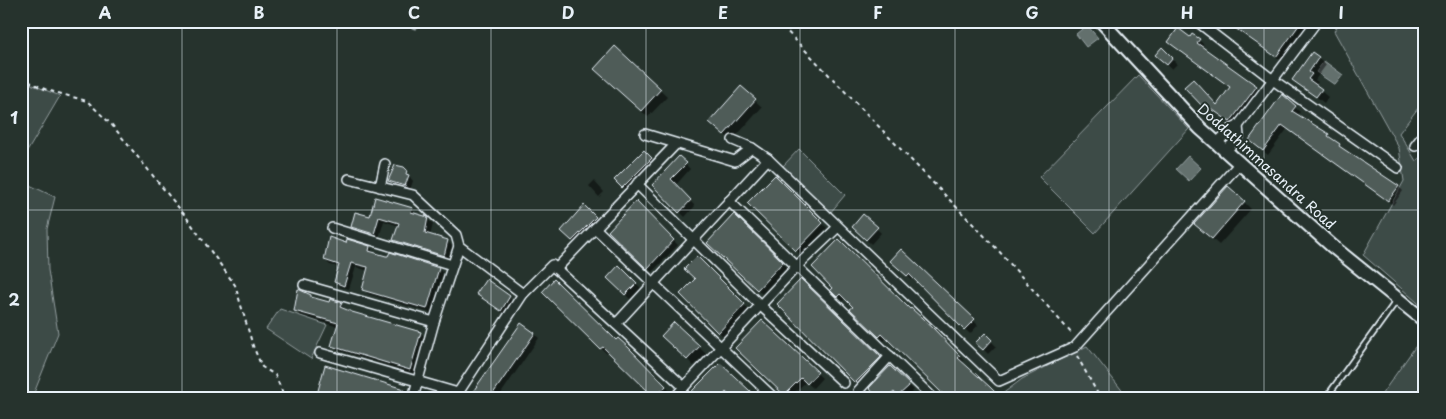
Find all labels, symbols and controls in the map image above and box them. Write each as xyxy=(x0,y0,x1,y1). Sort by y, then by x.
text: A xyxy=(99,0,112,24)
text: B xyxy=(254,0,265,24)
text: C xyxy=(408,0,420,24)
text: D xyxy=(562,0,574,24)
text: E xyxy=(718,0,728,24)
text: F xyxy=(873,0,883,24)
text: G xyxy=(1025,0,1039,24)
text: H xyxy=(1181,0,1193,24)
text: I xyxy=(1338,0,1344,24)
street label: Doddathimmasandra Road xyxy=(1193,98,1341,234)
text: 1 xyxy=(10,105,18,129)
text: 2 xyxy=(8,287,20,311)

